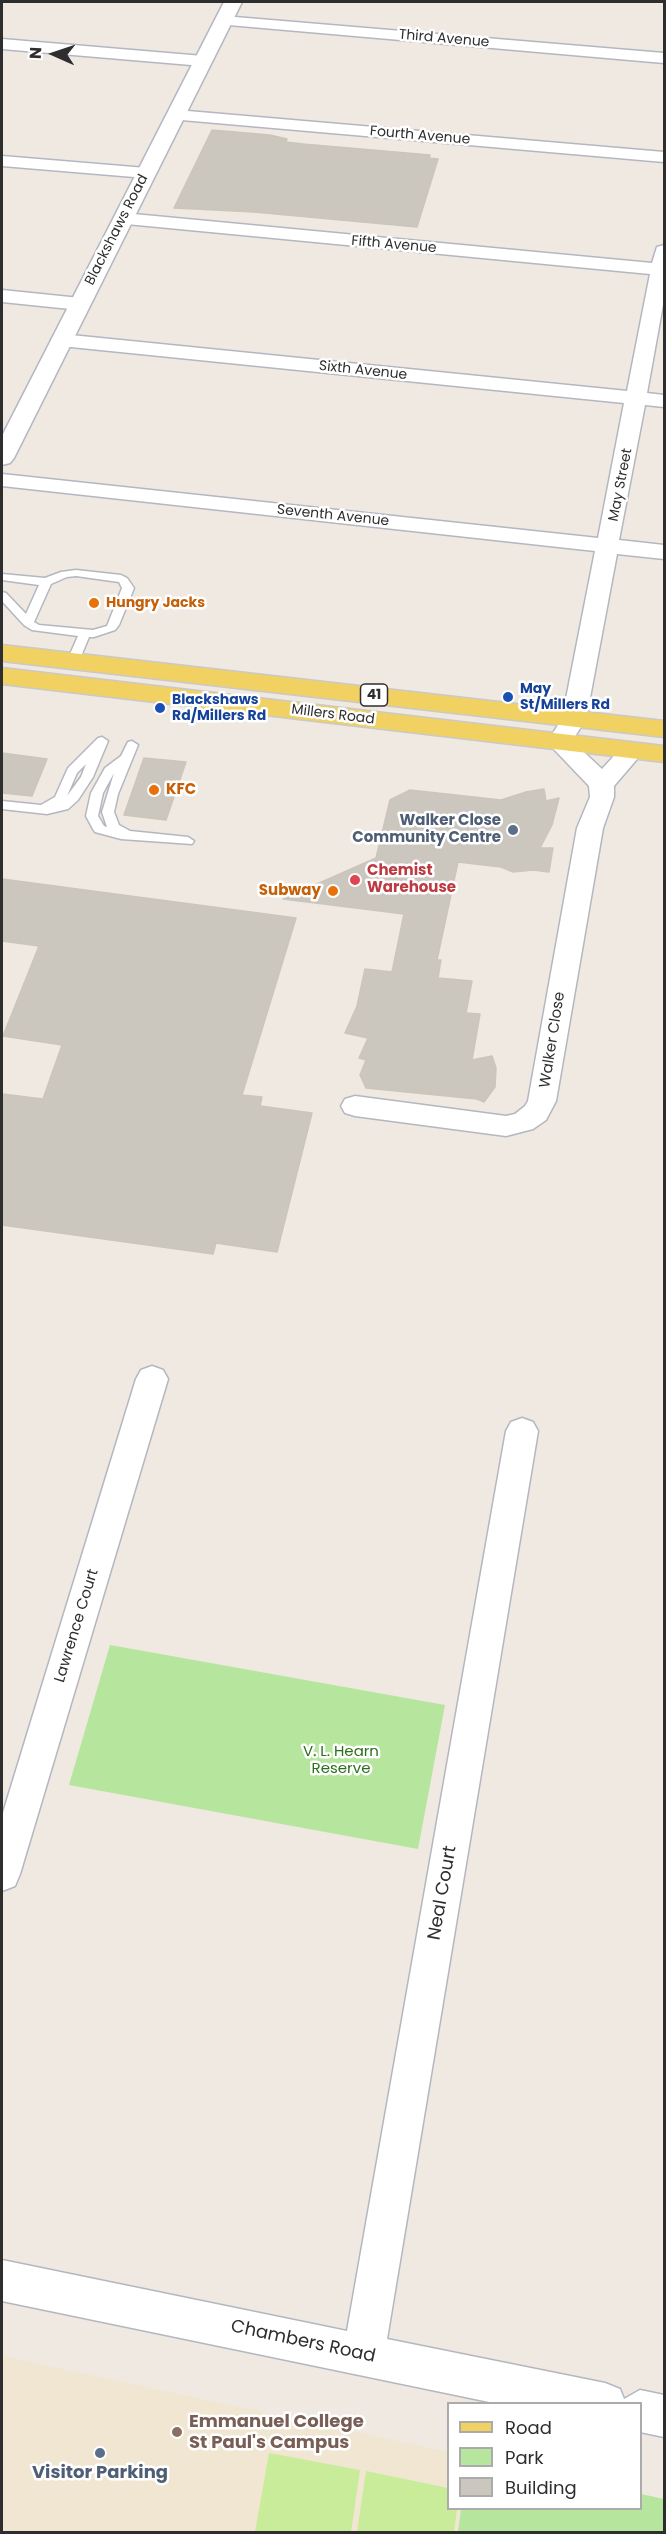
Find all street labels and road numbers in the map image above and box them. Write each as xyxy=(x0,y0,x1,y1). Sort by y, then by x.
street label: Third Avenue xyxy=(398,27,490,51)
street label: Fourth Avenue xyxy=(369,123,471,149)
street label: Blackshaws Road xyxy=(82,172,152,288)
street label: Fifth Avenue xyxy=(351,233,437,257)
street label: Sixth Avenue xyxy=(318,358,408,384)
street label: May Street xyxy=(606,447,636,523)
street label: Seventh Avenue xyxy=(276,502,390,530)
road number: 41 xyxy=(360,684,388,706)
street label: Millers Road xyxy=(290,702,376,728)
street label: Walker Close xyxy=(537,991,569,1089)
street label: Lawrence Court xyxy=(51,1567,103,1685)
street label: Neal Court xyxy=(424,1844,462,1942)
street label: Chambers Road xyxy=(229,2316,377,2368)

